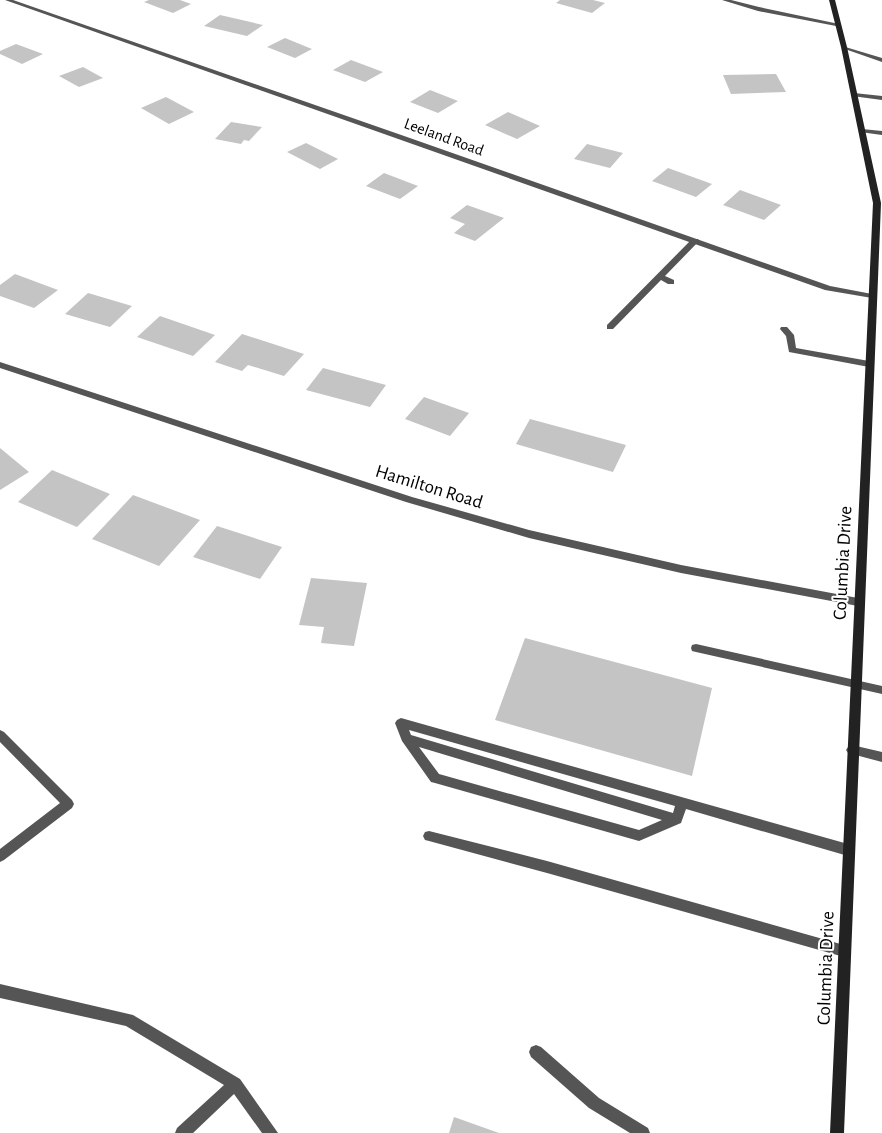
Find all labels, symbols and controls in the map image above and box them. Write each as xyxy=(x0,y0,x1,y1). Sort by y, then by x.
street label: Leeland Road xyxy=(402,115,486,159)
street label: Hamilton Road xyxy=(373,462,485,512)
street label: Columbia Drive xyxy=(831,506,855,620)
street label: Columbia Drive xyxy=(815,911,837,1025)

